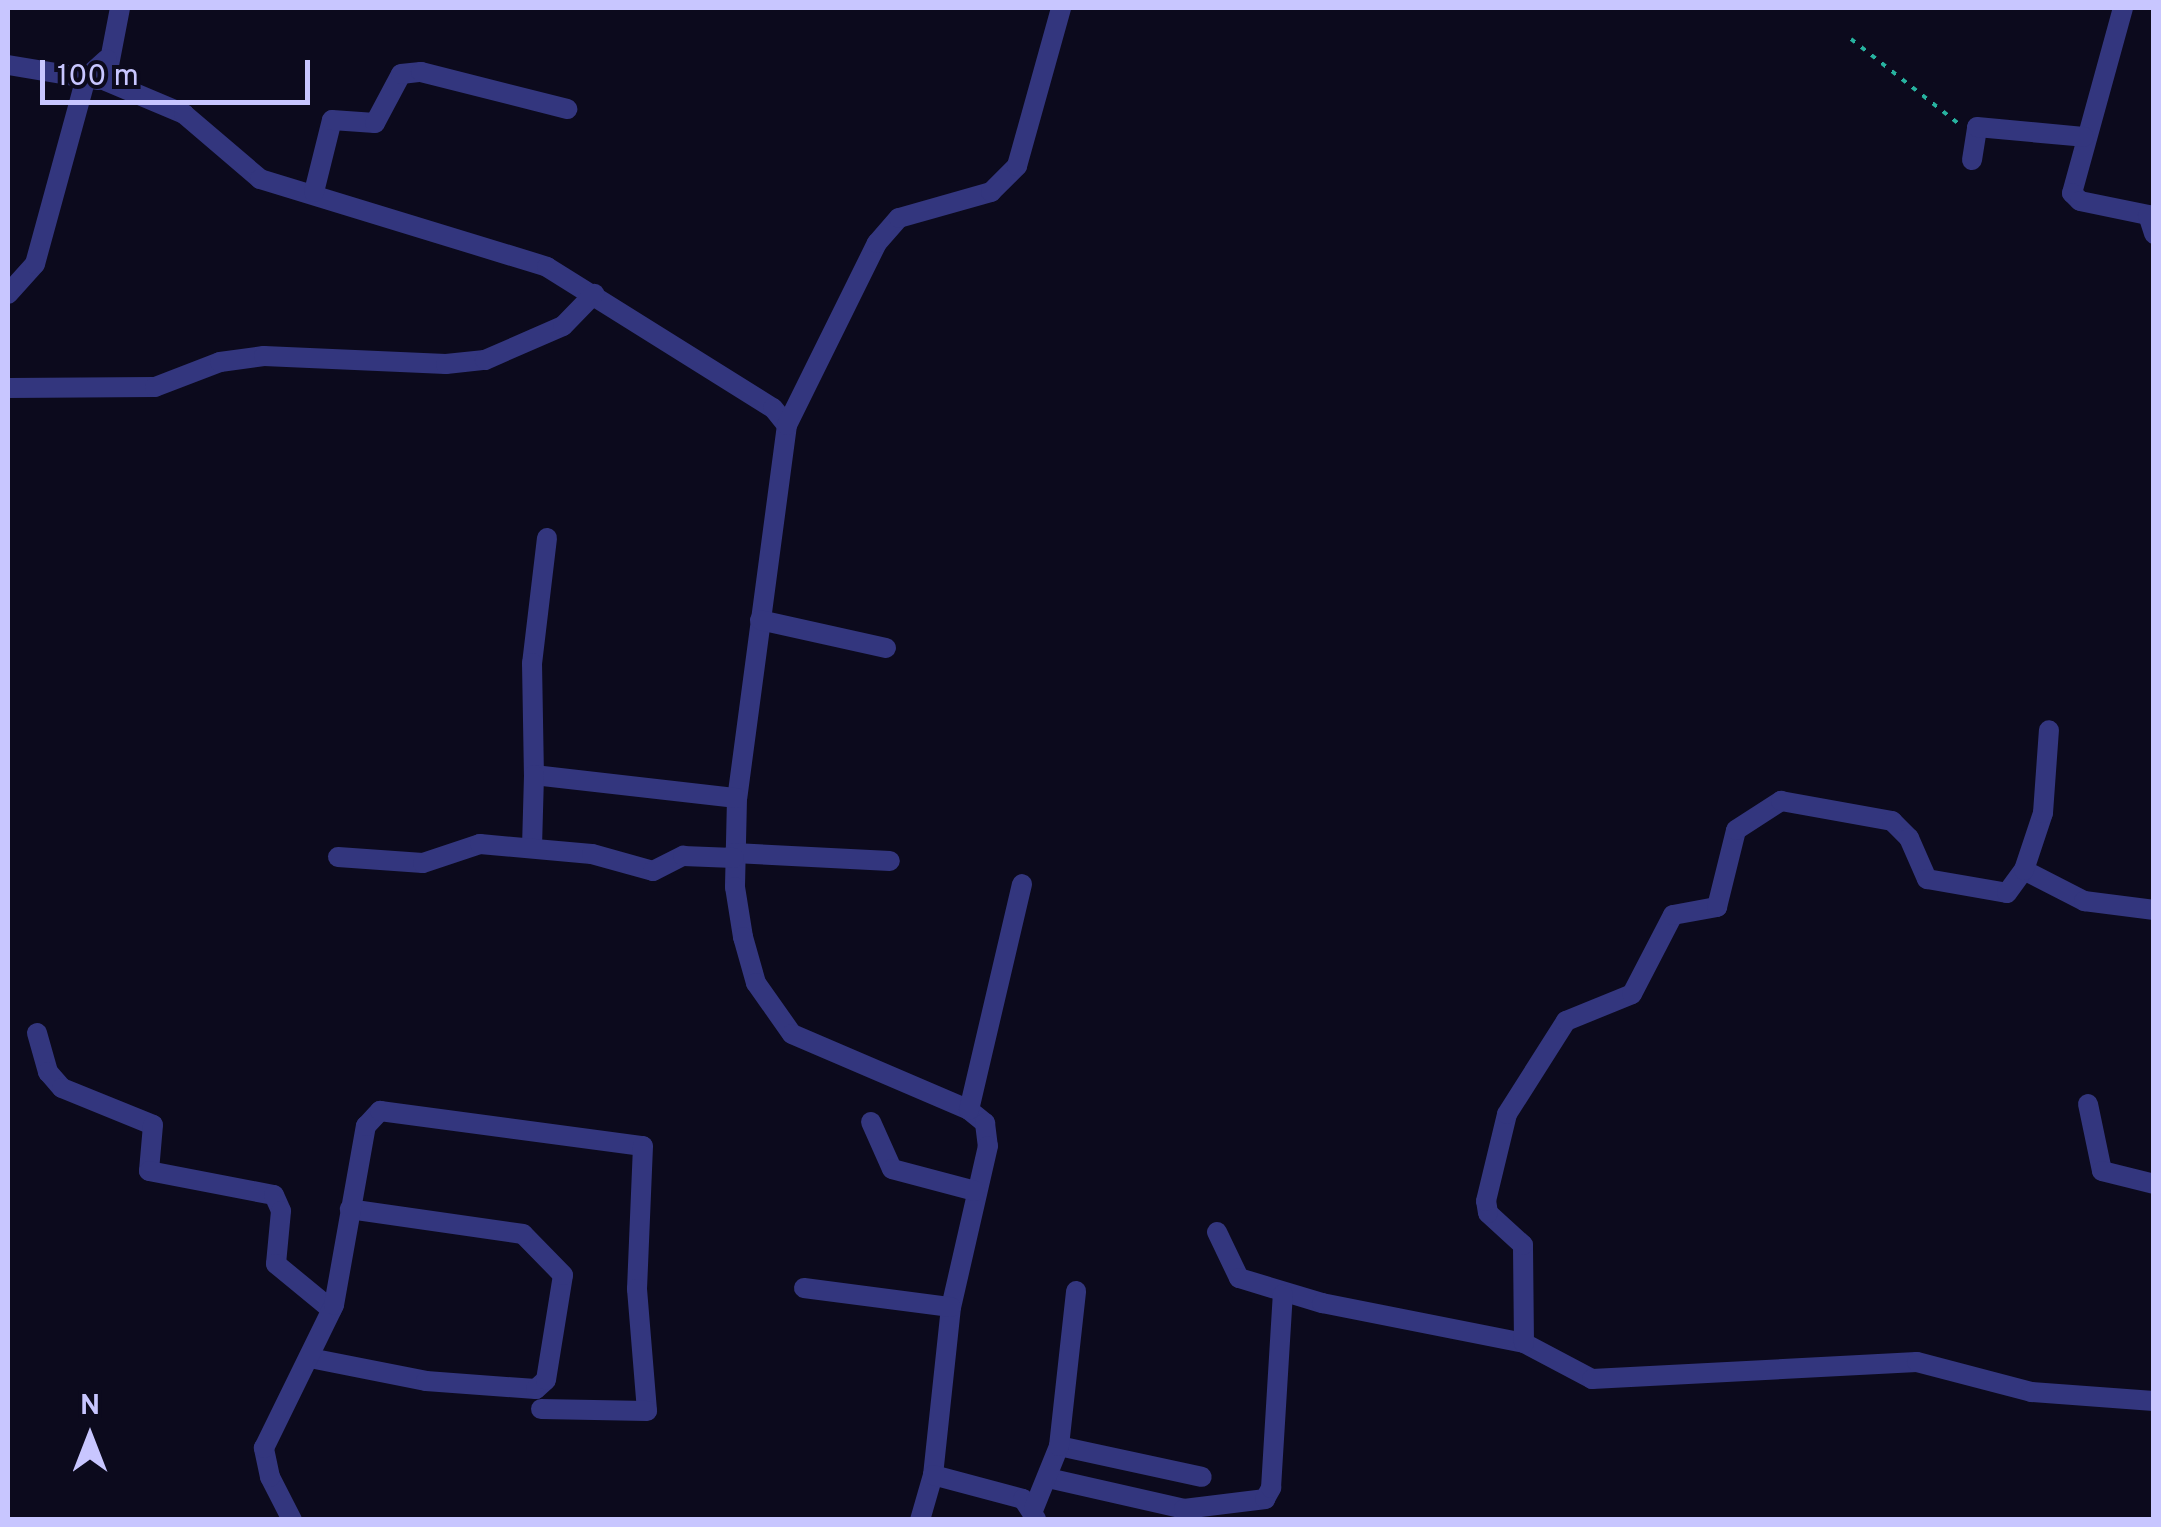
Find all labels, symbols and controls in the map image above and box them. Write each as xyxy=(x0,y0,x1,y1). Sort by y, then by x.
scale bar xyxy=(45,40,315,102)
text: 100 m xyxy=(57,59,139,96)
north arrow xyxy=(40,1387,140,1487)
text: N xyxy=(80,1389,100,1425)

